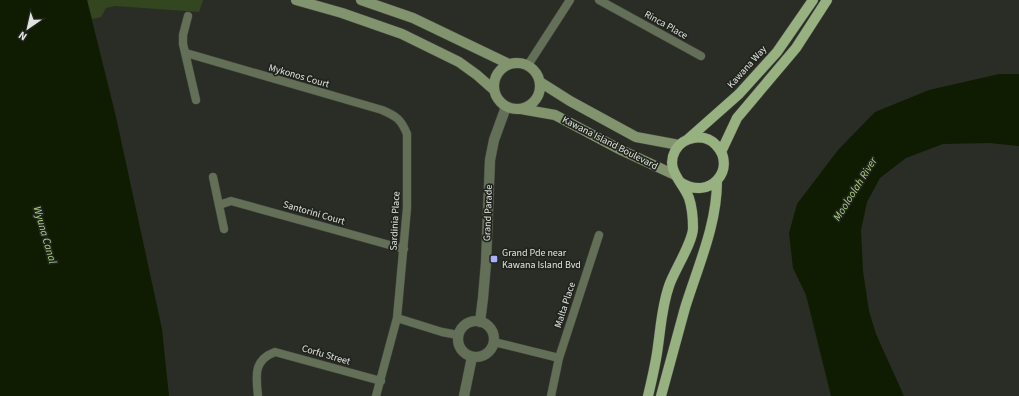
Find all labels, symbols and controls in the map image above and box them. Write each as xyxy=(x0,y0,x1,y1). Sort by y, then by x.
street label: Rinca Place xyxy=(642,7,690,43)
north arrow xyxy=(8,8,48,48)
text: N xyxy=(15,28,30,44)
street label: Kawana Way xyxy=(724,42,770,91)
street label: Mykonos Court xyxy=(267,61,332,92)
street label: Kawana Island Boulevard xyxy=(560,113,660,173)
water label: Mooloolah River xyxy=(829,153,881,224)
street label: Grand Parade xyxy=(480,184,496,241)
street label: Sardinia Place xyxy=(386,191,404,251)
street label: Santorini Court xyxy=(281,197,347,229)
water label: Wyuna Canal xyxy=(30,204,60,266)
place label: Grand Pde near Kawana Island Bvd xyxy=(502,246,581,272)
marker: Grand Pde near Kawana Island Bvd xyxy=(489,254,499,264)
street label: Malta Place xyxy=(551,280,579,330)
street label: Corfu Street xyxy=(300,341,353,369)

